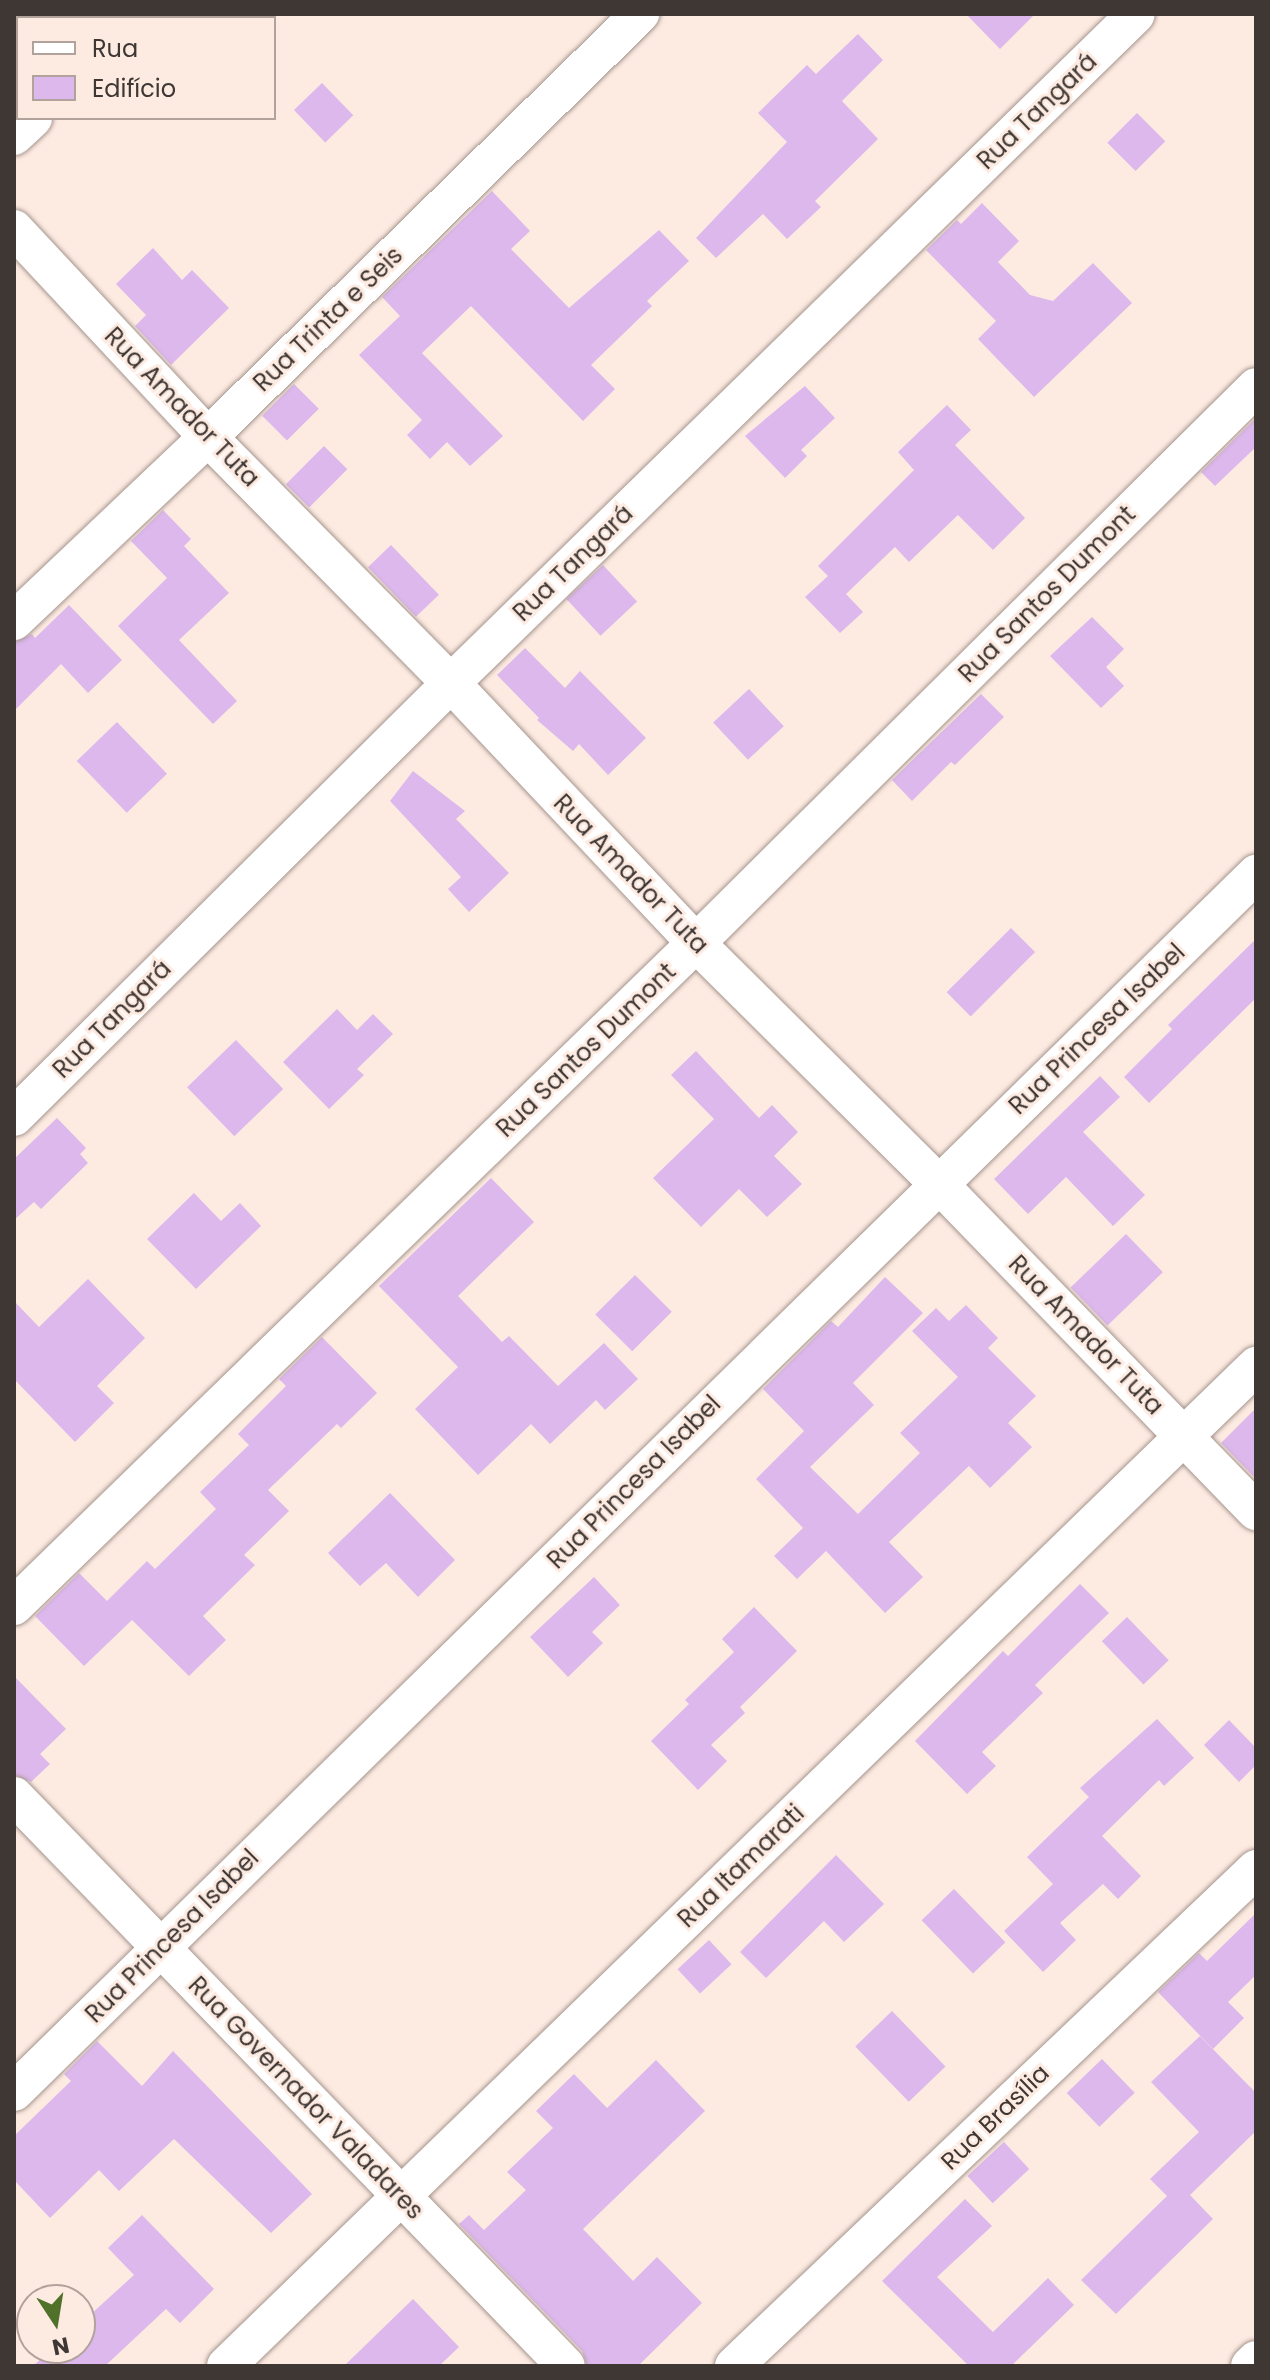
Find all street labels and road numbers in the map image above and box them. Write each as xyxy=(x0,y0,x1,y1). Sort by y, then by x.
street label: Rua Tangará xyxy=(971,47,1103,175)
street label: Rua Trinta e Seis xyxy=(248,241,408,397)
street label: Rua Amador Tuta xyxy=(99,321,265,493)
street label: Rua Tangará xyxy=(507,499,639,627)
street label: Rua Santos Dumont xyxy=(953,500,1141,688)
street label: Rua Amador Tuta xyxy=(548,788,714,960)
street label: Rua Princesa Isabel xyxy=(1003,938,1191,1120)
street label: Rua Tangará xyxy=(47,954,177,1084)
street label: Rua Santos Dumont xyxy=(490,957,682,1143)
street label: Rua Amador Tuta xyxy=(1003,1249,1169,1421)
street label: Rua Princesa Isabel xyxy=(541,1389,727,1575)
street label: Rua Itamarati xyxy=(672,1799,810,1933)
street label: Rua Princesa Isabel xyxy=(79,1843,265,2029)
street label: Rua Governador Valadares xyxy=(182,1971,430,2225)
street label: Rua Brasília xyxy=(935,2058,1055,2176)

